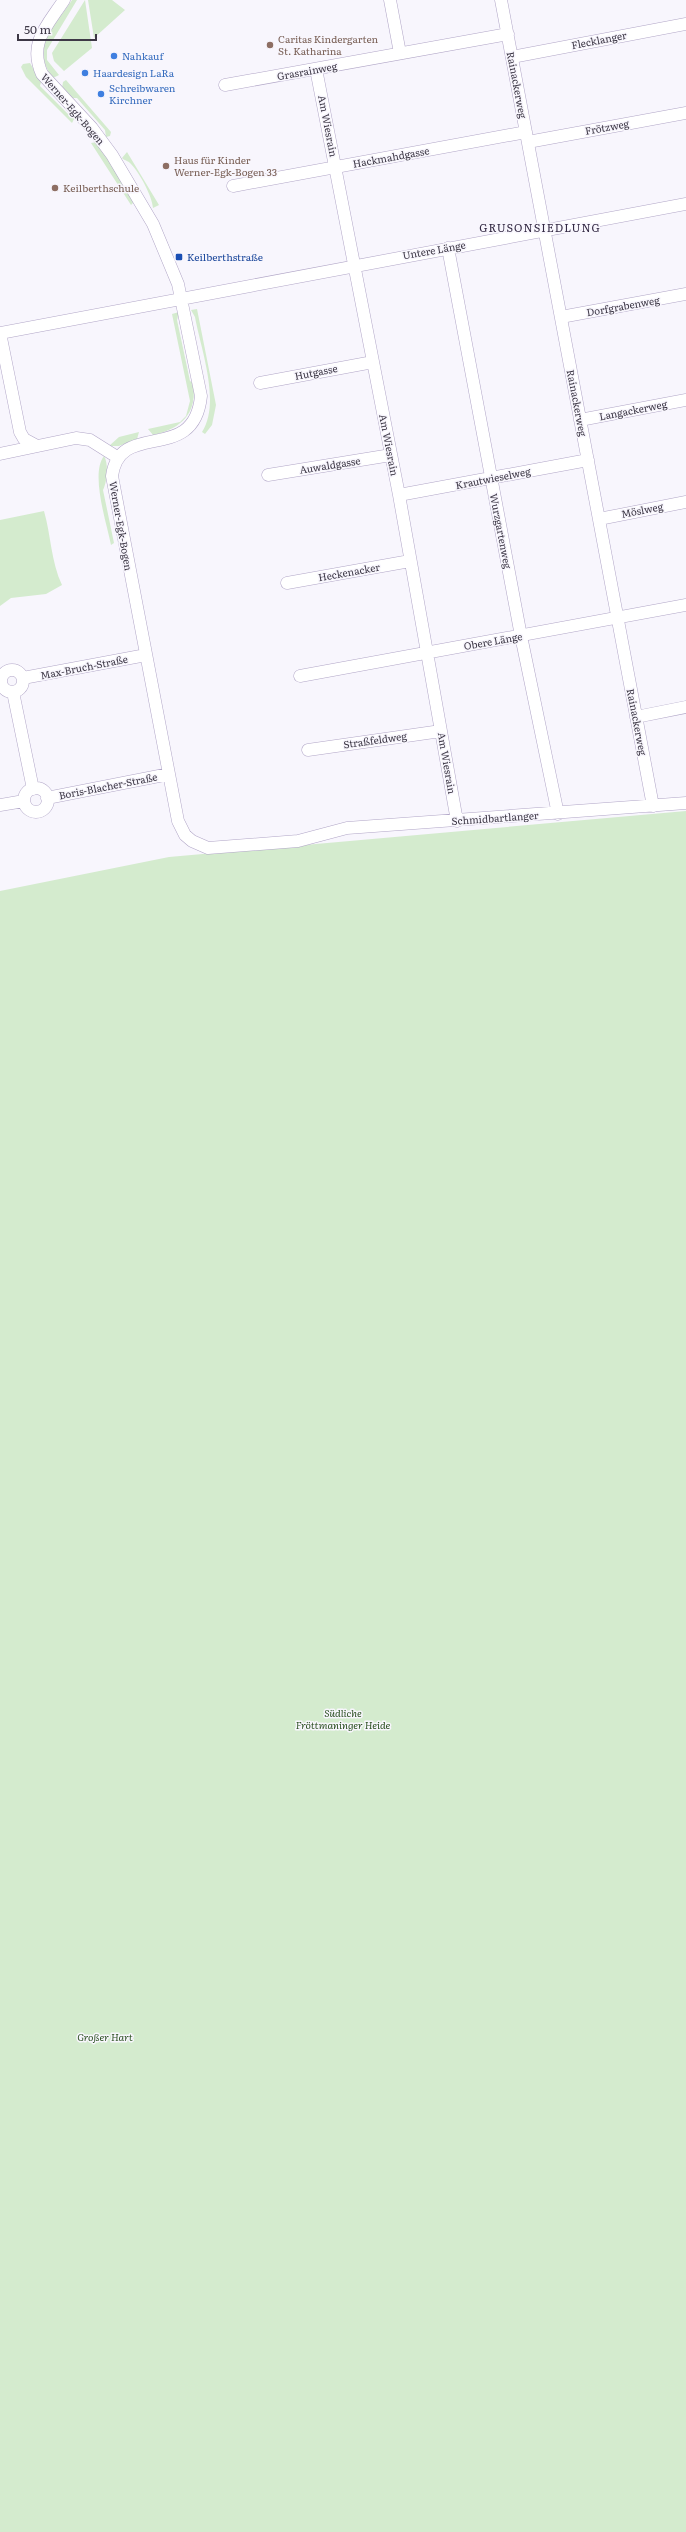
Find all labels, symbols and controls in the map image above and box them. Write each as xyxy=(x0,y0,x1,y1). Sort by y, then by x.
scale bar xyxy=(18,16,96,42)
text: 50 m xyxy=(24,20,51,38)
street label: Flecklanger xyxy=(570,27,628,52)
place label: Caritas Kindergarten St. Katharina xyxy=(278,31,379,58)
marker: Caritas Kindergarten St. Katharina xyxy=(265,40,275,50)
place label: Nahkauf xyxy=(122,48,164,63)
street label: Rainackerweg xyxy=(504,50,531,120)
marker: Nahkauf xyxy=(109,51,119,61)
street label: Grasrainweg xyxy=(276,58,339,83)
place label: Haardesign LaRa xyxy=(93,65,175,80)
marker: Haardesign LaRa xyxy=(80,68,90,78)
street label: Werner-Egk-Bogen xyxy=(38,70,109,148)
place label: Schreibwaren Kirchner xyxy=(109,80,176,107)
marker: Schreibwaren Kirchner xyxy=(96,89,106,99)
street label: Am Wiesrain xyxy=(315,94,342,158)
street label: Frötzweg xyxy=(584,115,630,138)
street label: Hackmahdgasse xyxy=(351,142,430,171)
place label: Haus für Kinder Werner-Egk-Bogen 33 xyxy=(174,152,277,179)
marker: Haus für Kinder Werner-Egk-Bogen 33 xyxy=(161,161,171,171)
place label: Keilberthschule xyxy=(63,180,139,195)
marker: Keilberthschule xyxy=(50,183,60,193)
district label: GRUSONSIEDLUNG xyxy=(479,219,601,235)
street label: Untere Länge xyxy=(401,237,467,262)
place label: Keilberthstraße xyxy=(187,249,263,264)
marker: Keilberthstraße xyxy=(174,252,184,262)
street label: Dorfgrabenweg xyxy=(585,292,661,319)
street label: Hutgasse xyxy=(293,360,339,383)
street label: Rainackerweg xyxy=(564,368,591,438)
street label: Langackerweg xyxy=(598,395,669,423)
street label: Am Wiesrain xyxy=(376,413,403,477)
street label: Auwaldgasse xyxy=(298,452,361,477)
street label: Krautwieselweg xyxy=(454,463,532,492)
street label: Werner-Egk-Bogen xyxy=(106,480,137,572)
street label: Wurzgartenweg xyxy=(487,492,516,570)
street label: Möslweg xyxy=(620,498,665,521)
street label: Heckenacker xyxy=(317,559,381,584)
street label: Obere Länge xyxy=(462,628,523,653)
street label: Max-Bruch-Straße xyxy=(39,651,129,682)
street label: Rainackerweg xyxy=(624,687,651,757)
street label: Straßfeldweg xyxy=(342,728,408,751)
street label: Am Wiesrain xyxy=(435,731,460,795)
street label: Boris-Blacher-Straße xyxy=(57,769,158,802)
street label: Schmidbartlanger xyxy=(451,807,539,828)
park label: Südliche Fröttmaninger Heide xyxy=(296,1705,391,1732)
park label: Großer Hart xyxy=(77,2029,133,2044)

